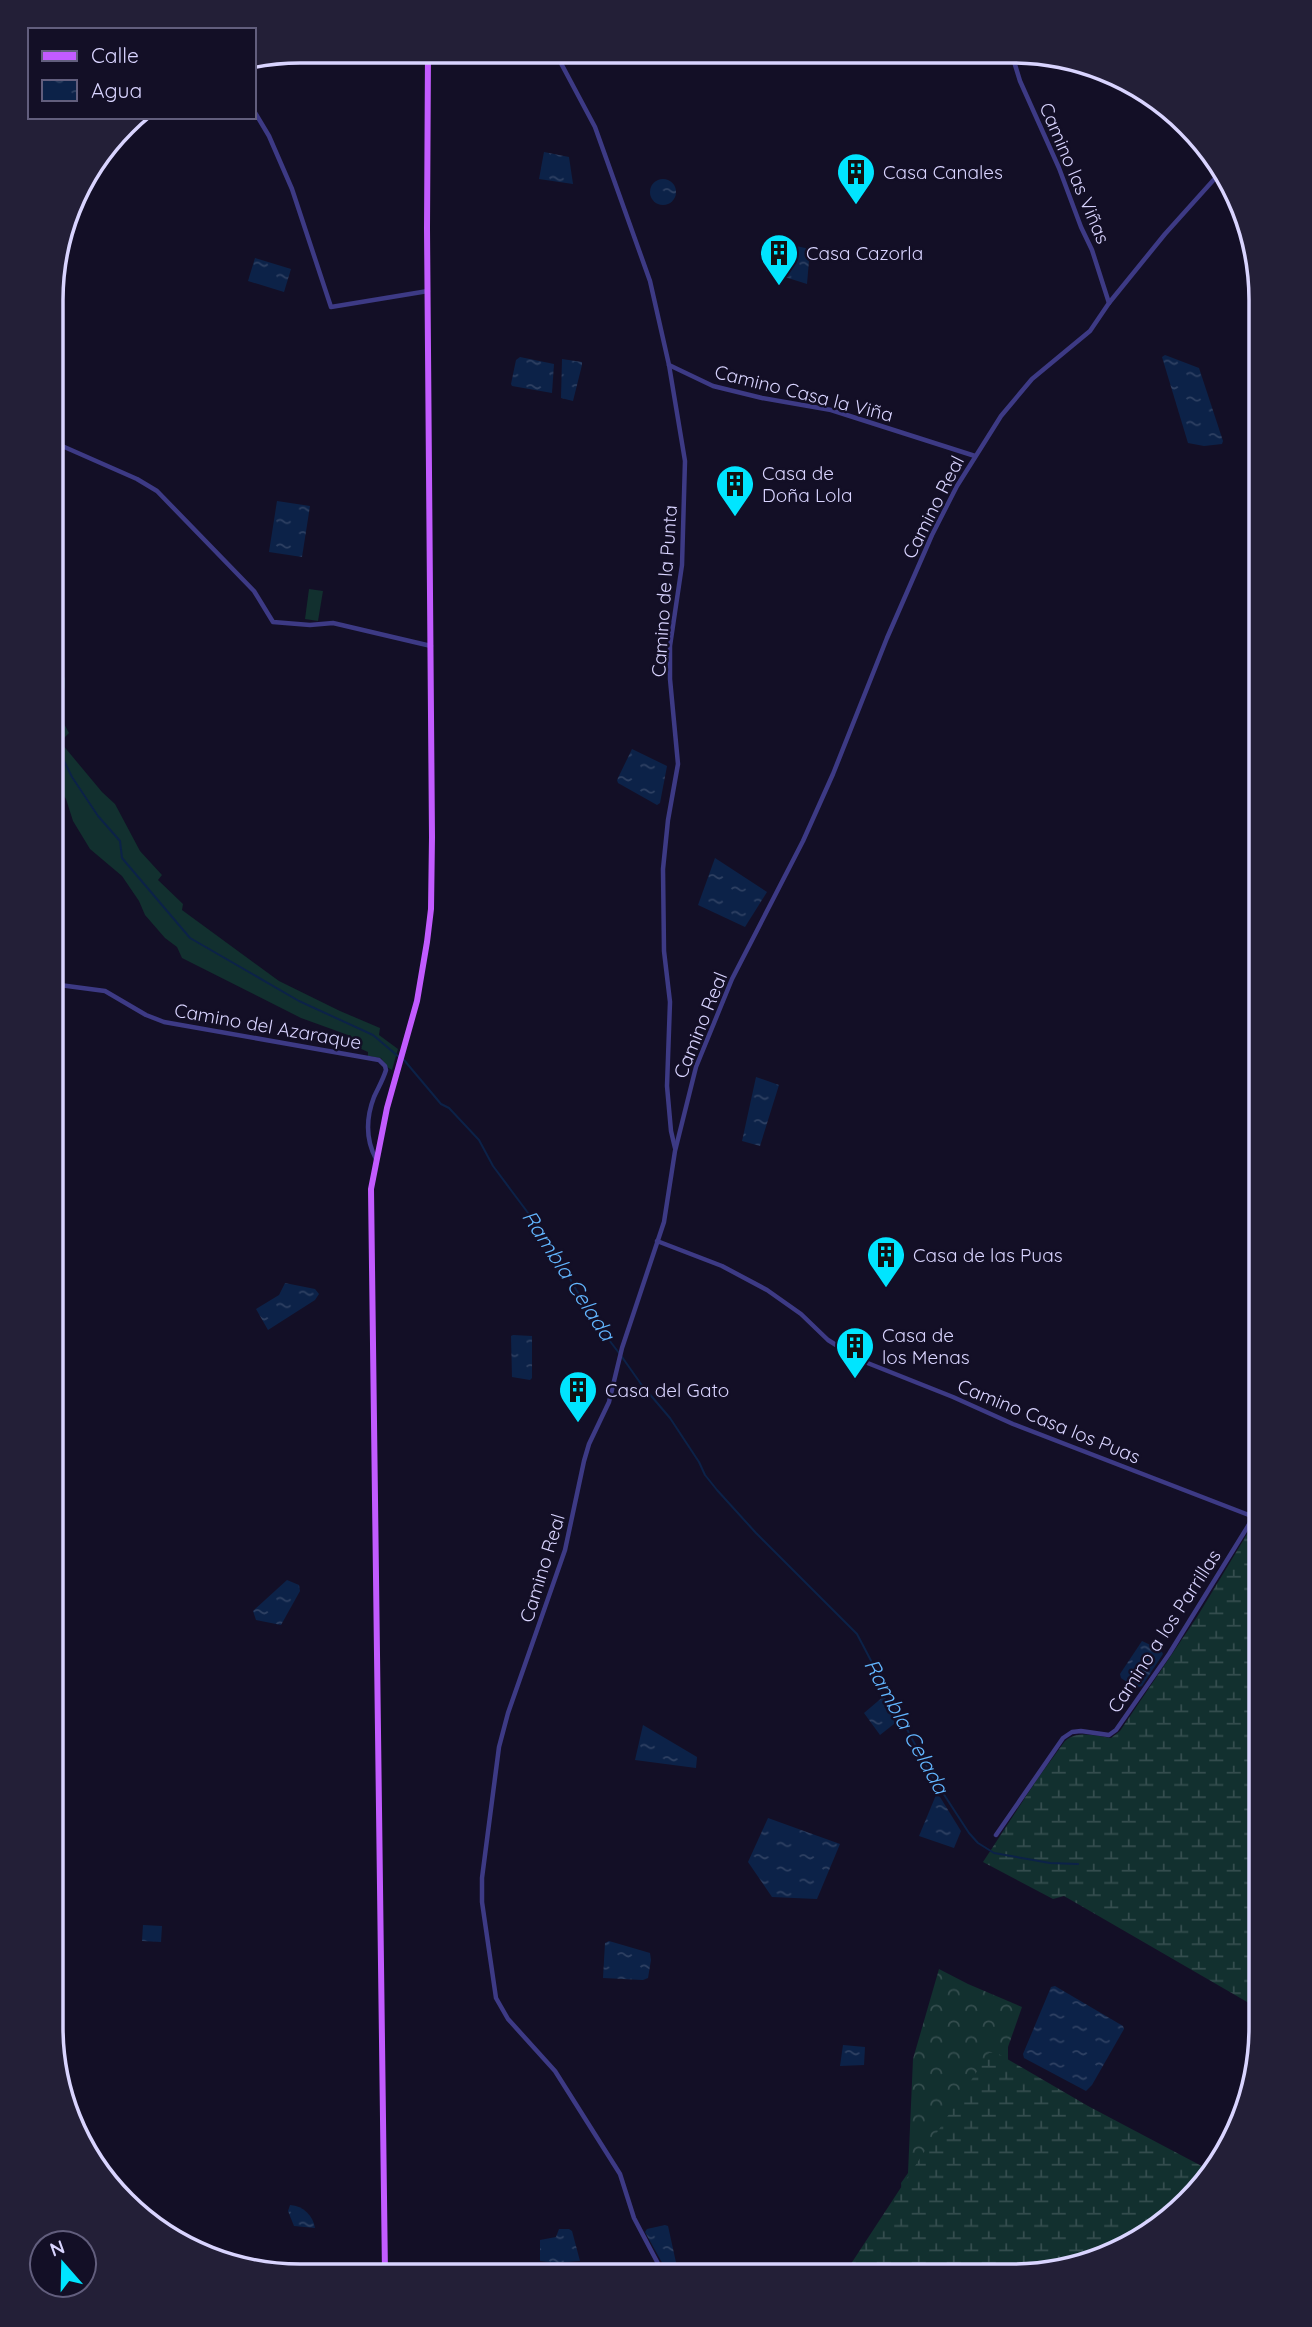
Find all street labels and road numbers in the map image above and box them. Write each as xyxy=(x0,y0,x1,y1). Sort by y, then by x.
street label: Camino las Viñas xyxy=(1034,99,1116,247)
street label: Camino Casa la Viña xyxy=(712,359,896,427)
street label: Camino Real xyxy=(897,452,969,562)
street label: Camino de la Punta xyxy=(646,504,682,678)
street label: Camino Real xyxy=(668,968,732,1082)
street label: Camino del Azaraque xyxy=(173,998,363,1054)
street label: Camino Casa los Puas xyxy=(954,1373,1144,1469)
street label: Camino Real xyxy=(514,1511,570,1625)
street label: Camino a los Parrillas xyxy=(1102,1545,1226,1717)

